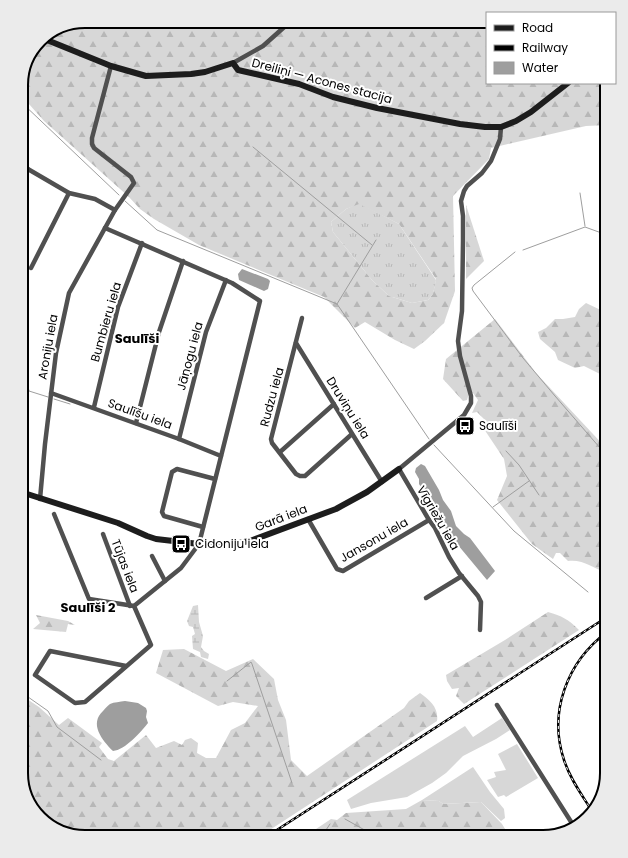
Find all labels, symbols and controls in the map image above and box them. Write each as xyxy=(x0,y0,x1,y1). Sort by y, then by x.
legend xyxy=(486,12,616,84)
text: Road xyxy=(522,19,553,36)
text: Railway xyxy=(522,39,568,56)
street label: Dreiliņi — Acones stacija xyxy=(250,54,394,107)
text: Water xyxy=(522,59,559,76)
street label: Bumbieru iela xyxy=(86,280,125,364)
street label: Aroniju iela xyxy=(33,313,62,381)
street label: Jāņogu iela xyxy=(172,320,207,392)
district label: Saulīši xyxy=(115,329,160,348)
street label: Rudzu iela xyxy=(255,365,288,428)
street label: Druviņu iela xyxy=(323,373,374,442)
street label: Saulīšu iela xyxy=(106,394,175,433)
bus stop icon: Saulīši xyxy=(454,415,476,437)
place label: Saulīši xyxy=(479,417,517,434)
street label: Vīgriežu iela xyxy=(413,482,464,553)
street label: Garā iela xyxy=(252,500,309,535)
street label: Jansonu iela xyxy=(337,513,411,566)
bus stop icon: Cidoniju iela xyxy=(170,533,192,555)
place label: Cidoniju iela xyxy=(195,535,269,552)
street label: Tūjas iela xyxy=(107,537,143,595)
district label: Saulīši 2 xyxy=(61,598,116,617)

